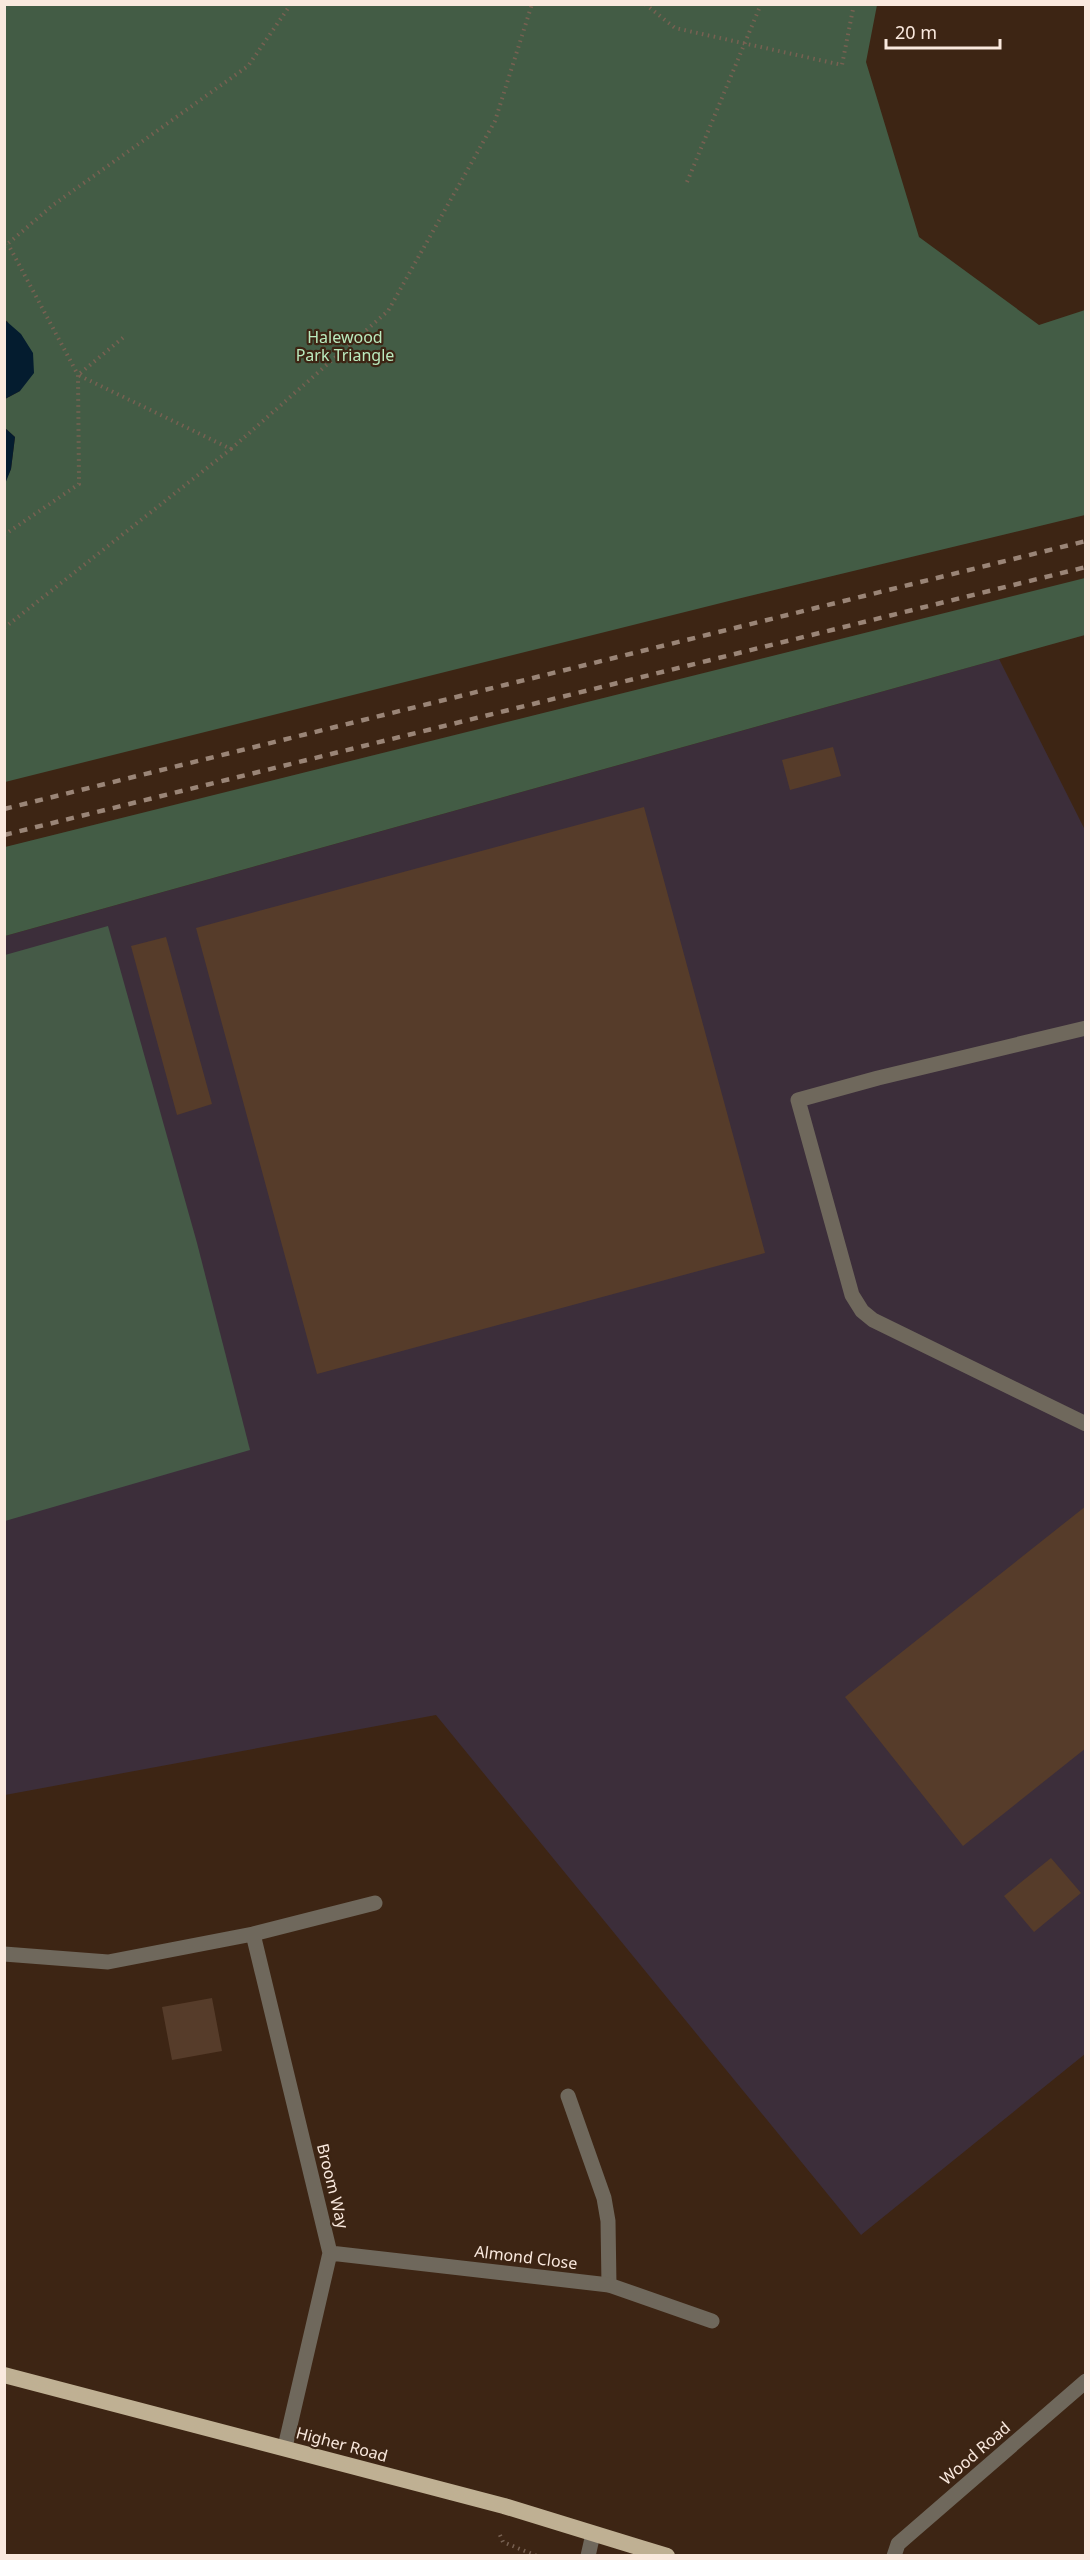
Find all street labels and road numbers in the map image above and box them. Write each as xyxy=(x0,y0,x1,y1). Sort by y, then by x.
street label: Broom Way xyxy=(312,2141,354,2232)
street label: Almond Close xyxy=(473,2240,579,2274)
street label: Wood Road xyxy=(935,2416,1015,2490)
street label: Higher Road xyxy=(294,2421,390,2467)

